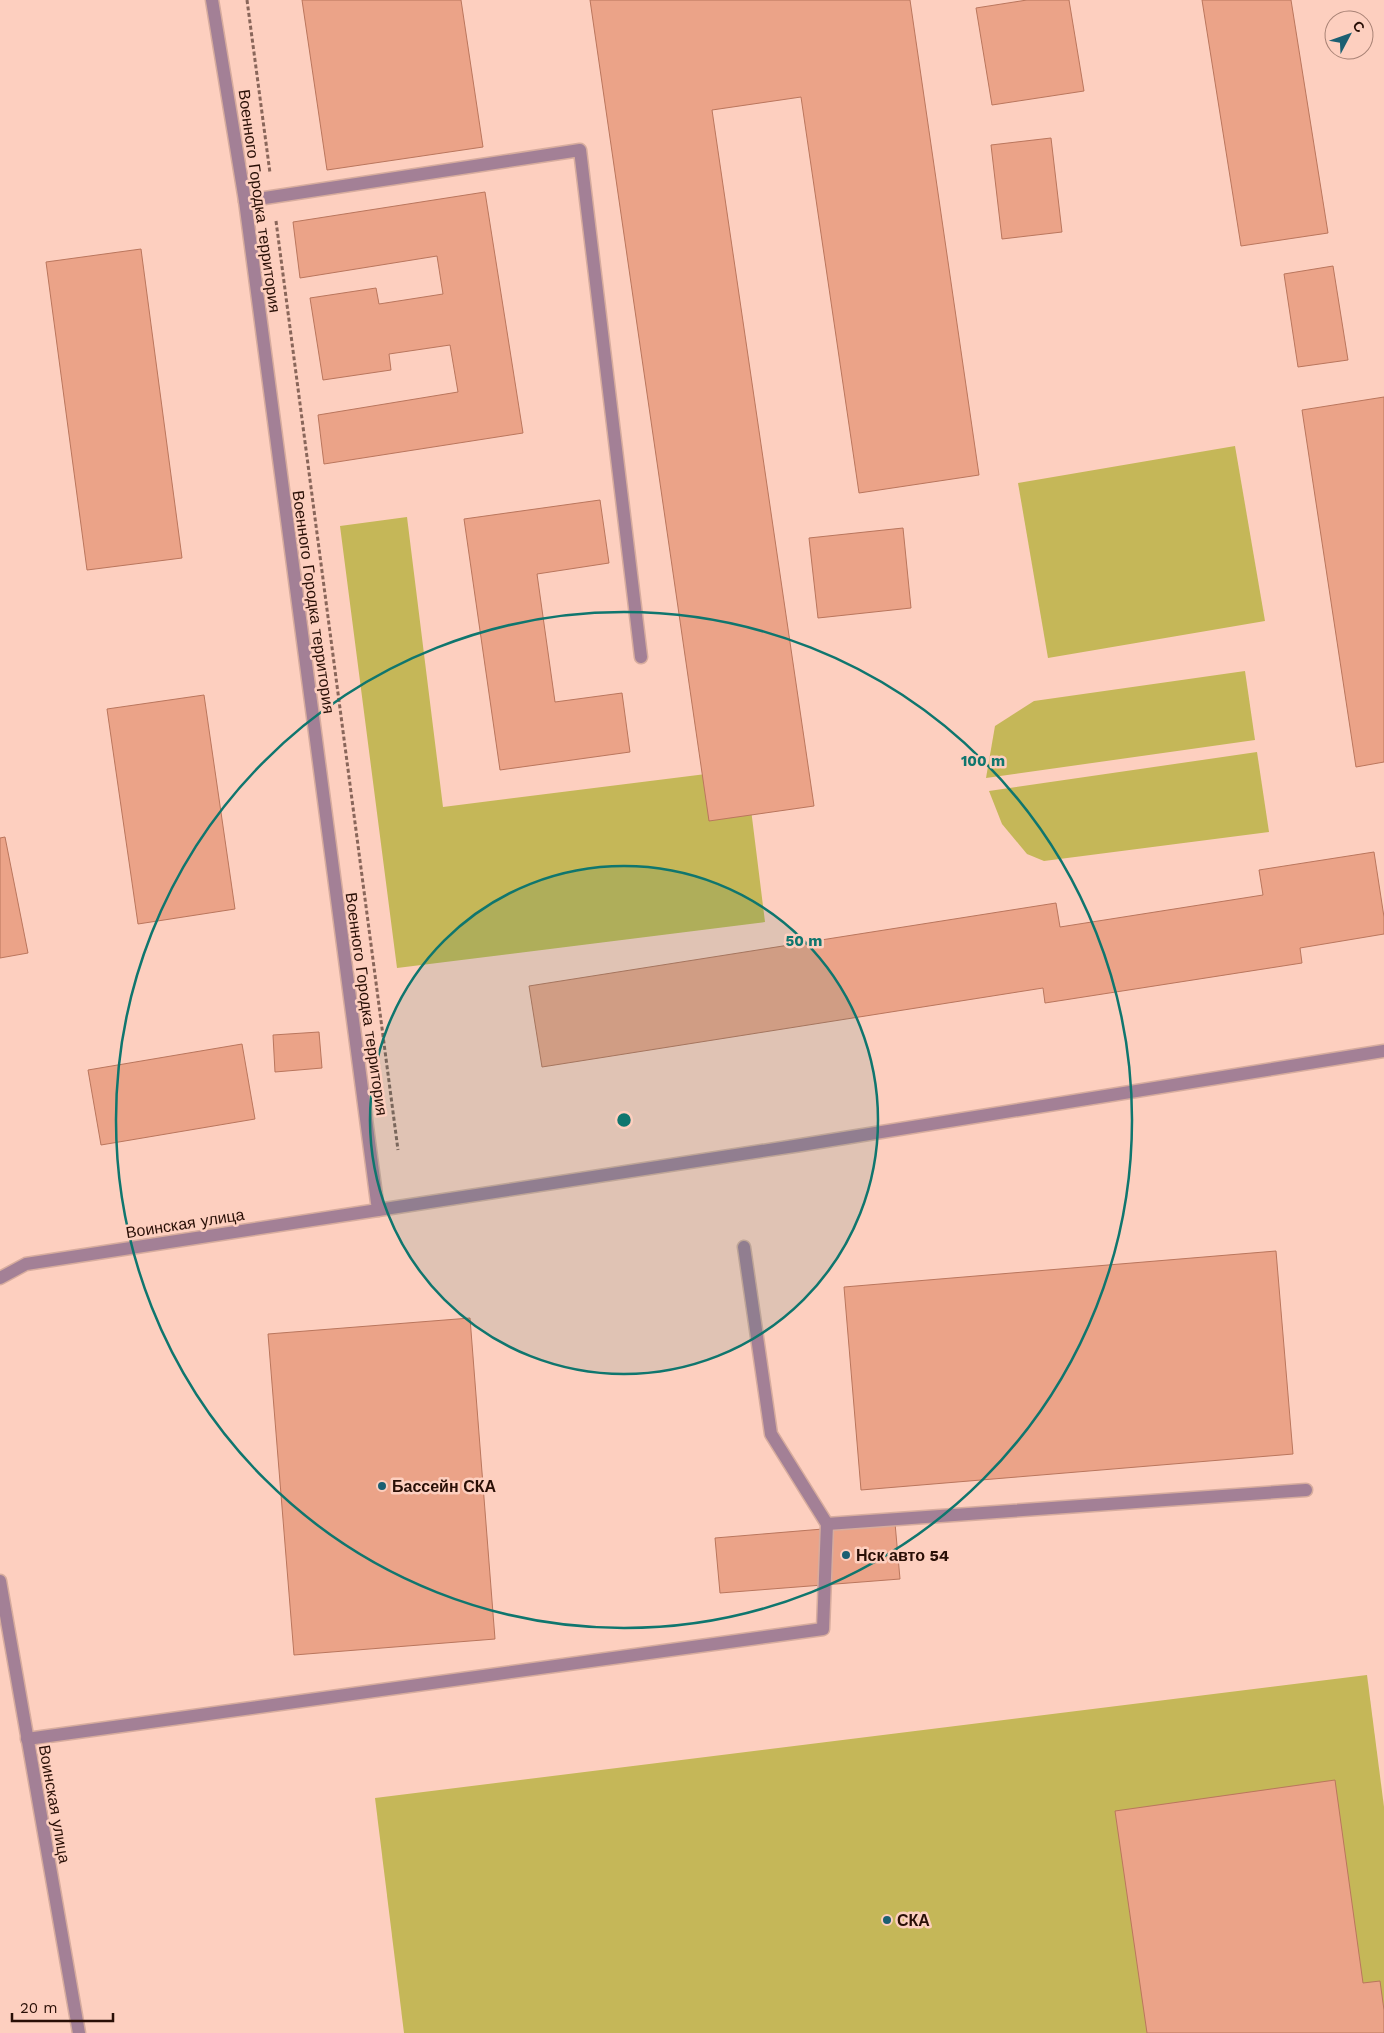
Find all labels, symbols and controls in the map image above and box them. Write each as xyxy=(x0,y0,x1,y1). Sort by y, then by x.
north arrow xyxy=(1324,10,1374,60)
text: С xyxy=(1349,17,1368,36)
street label: Военного Городка территория xyxy=(234,88,285,314)
street label: Военного Городка территория xyxy=(288,489,339,715)
text: 100 m xyxy=(961,752,1005,770)
street label: Военного Городка территория xyxy=(341,891,392,1117)
text: 50 m xyxy=(786,932,822,950)
centre of rings xyxy=(615,1111,633,1129)
street label: Воинская улица xyxy=(124,1205,246,1242)
place label: Бассейн СКА xyxy=(392,1477,496,1496)
marker: Бассейн СКА xyxy=(376,1480,388,1492)
place label: Нск авто 54 xyxy=(856,1546,949,1565)
marker: Нск авто 54 xyxy=(840,1549,852,1561)
street label: Воинская улица xyxy=(35,1743,74,1865)
place label: СКА xyxy=(897,1911,930,1930)
marker: СКА xyxy=(881,1914,893,1926)
scale bar xyxy=(12,1990,114,2022)
text: 20 m xyxy=(20,1999,58,2017)

